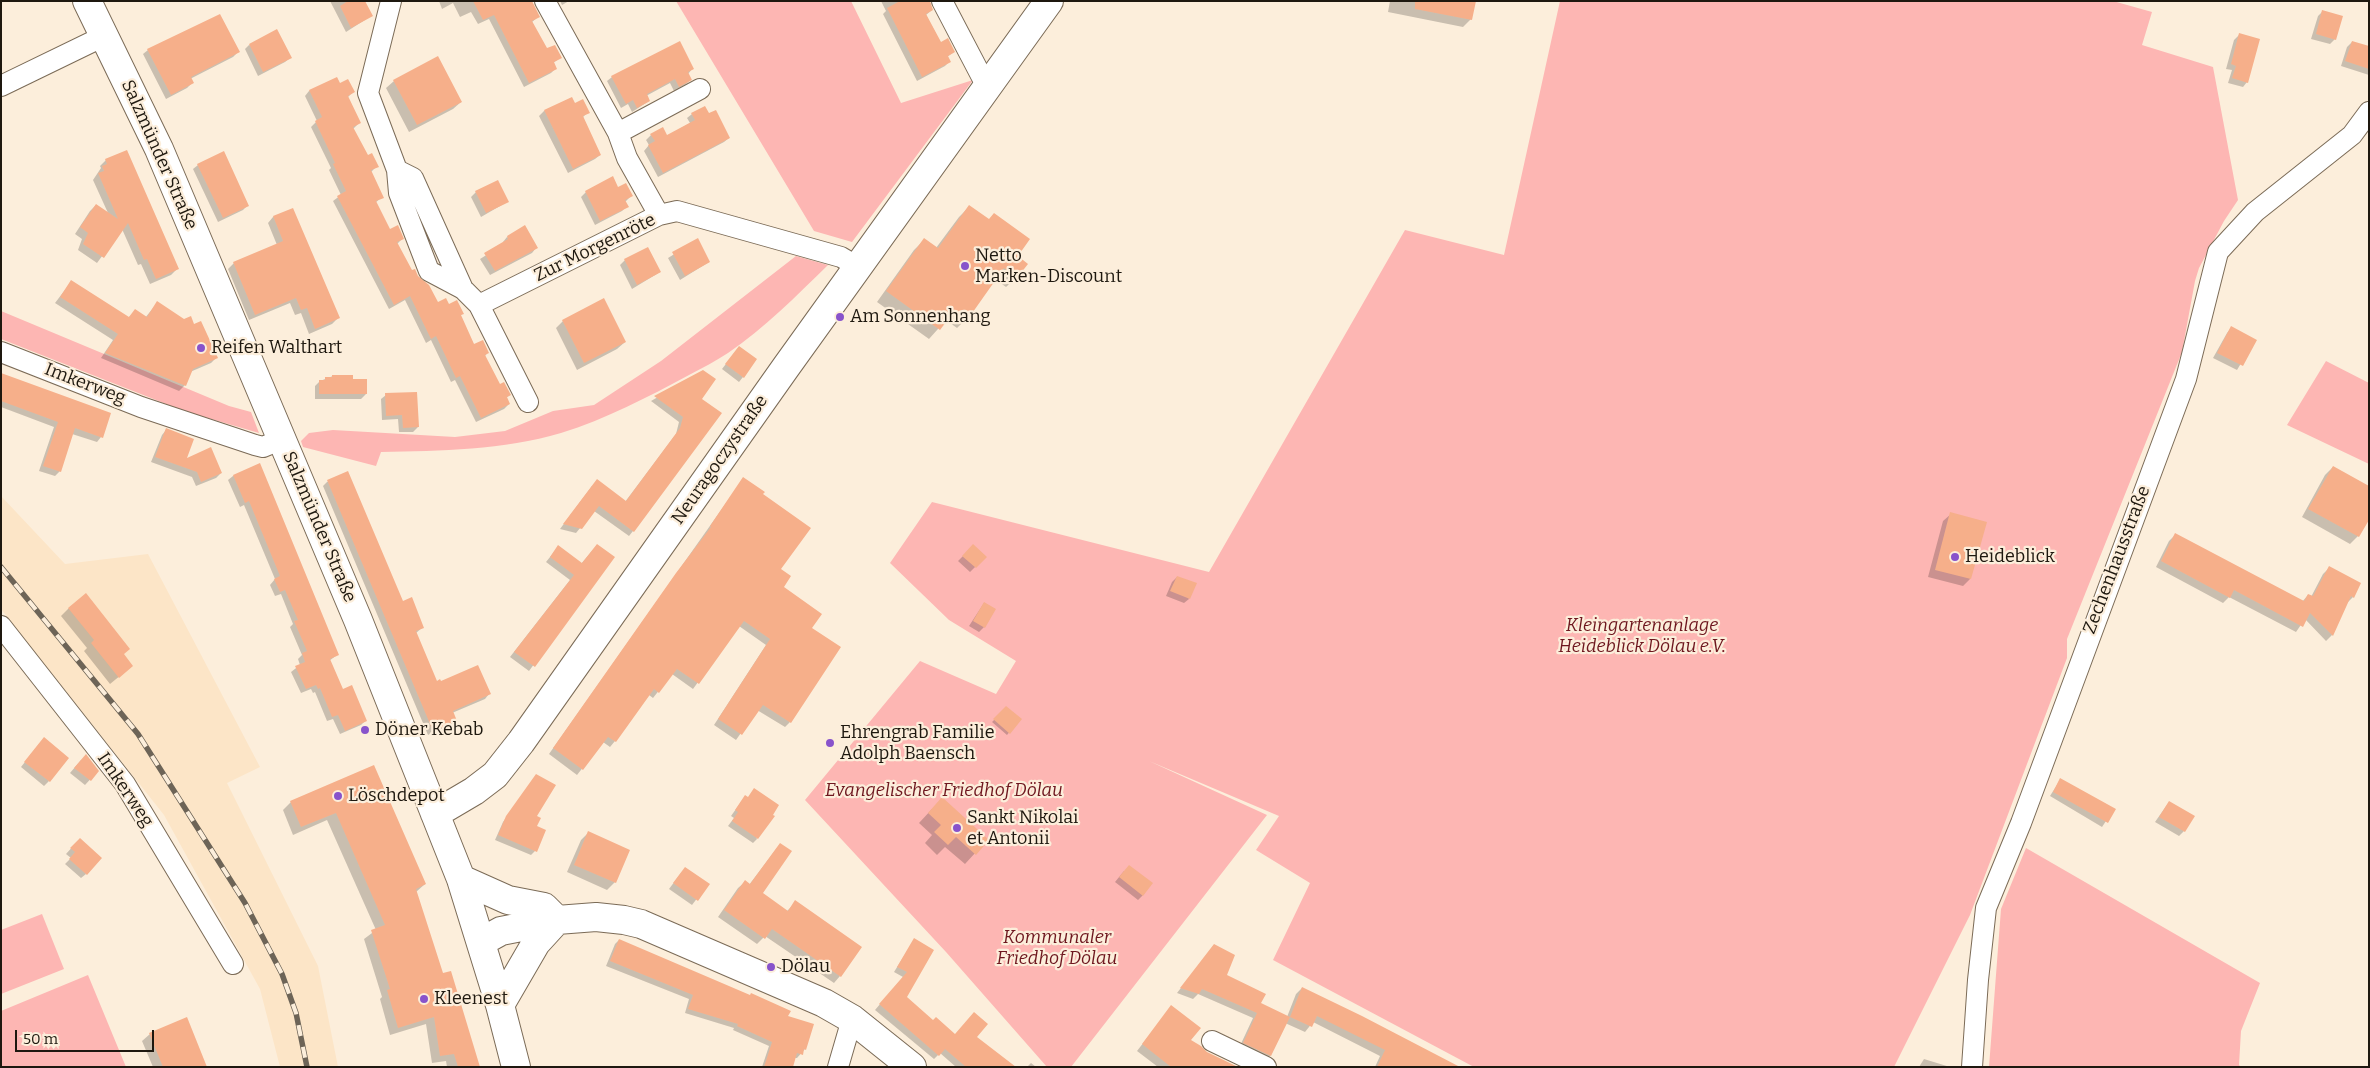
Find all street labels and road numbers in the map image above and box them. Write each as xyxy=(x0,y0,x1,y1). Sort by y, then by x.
street label: Salzmünder Straße xyxy=(116,77,202,233)
street label: Zur Morgenröte xyxy=(531,209,659,287)
street label: Imkerweg xyxy=(41,359,129,409)
street label: Neuragoczystraße xyxy=(667,391,773,529)
street label: Salzmünder Straße xyxy=(277,448,361,606)
street label: Zechenhausstraße xyxy=(2079,483,2155,637)
street label: Imkerweg xyxy=(92,749,158,831)

